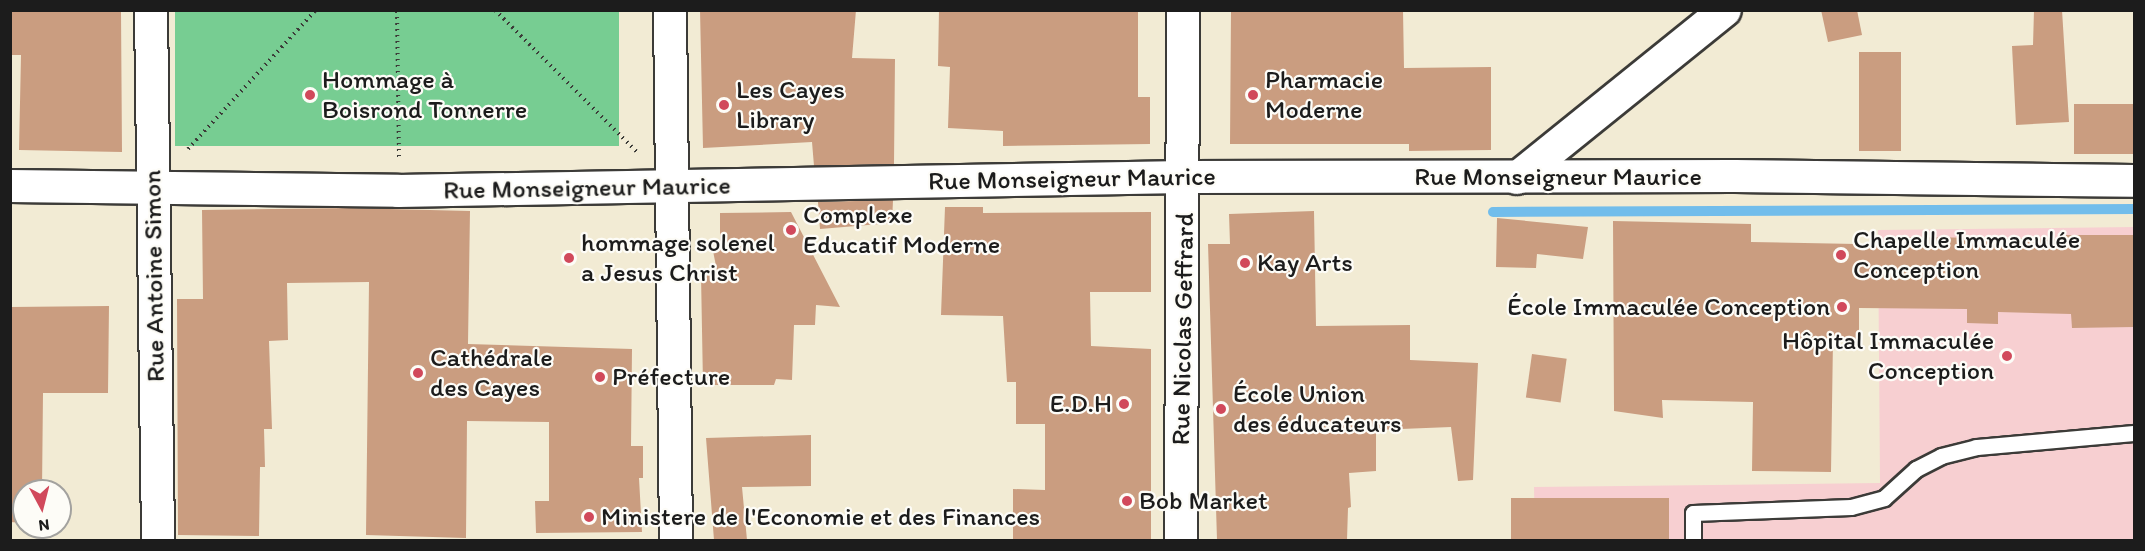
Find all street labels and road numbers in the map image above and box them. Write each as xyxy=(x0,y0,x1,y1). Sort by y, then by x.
street label: Rue Monseigneur Maurice xyxy=(928,161,1216,197)
street label: Rue Monseigneur Maurice xyxy=(1415,161,1701,193)
street label: Rue Antoine Simon xyxy=(137,169,171,383)
street label: Rue Monseigneur Maurice xyxy=(443,170,731,206)
street label: Rue Nicolas Geffrard xyxy=(1165,212,1201,446)

